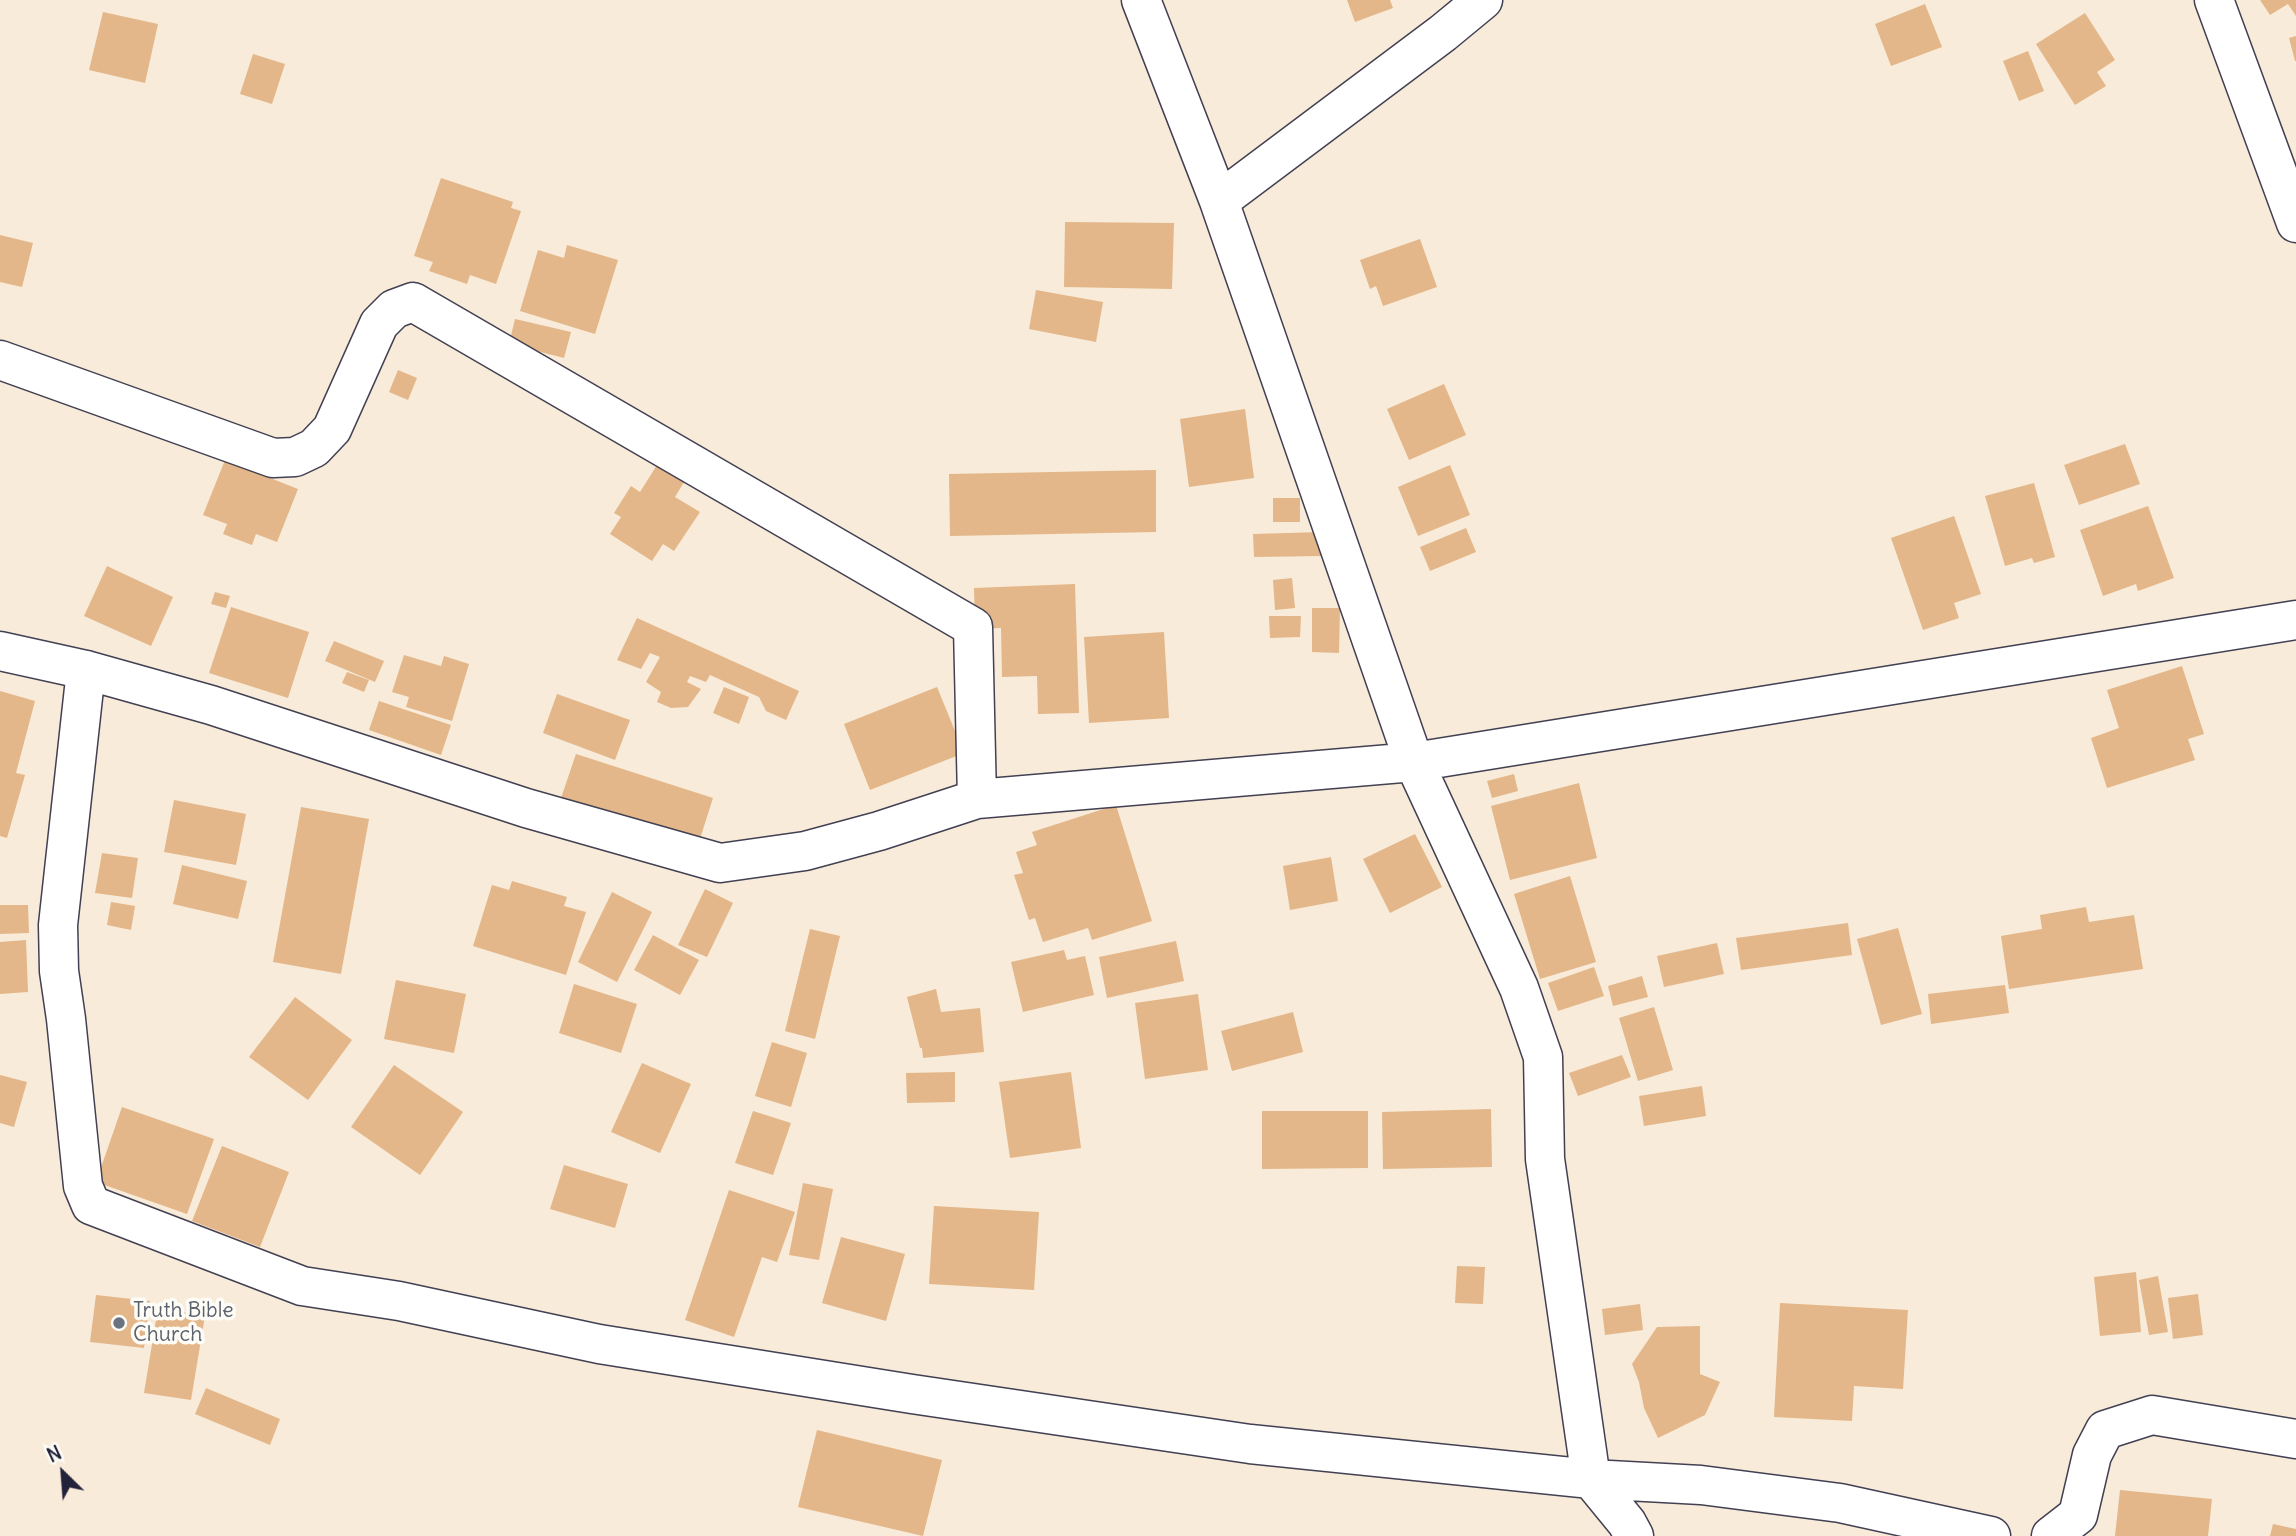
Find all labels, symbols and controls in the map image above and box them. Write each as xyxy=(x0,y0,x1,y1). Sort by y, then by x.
place label: Truth Bible Church xyxy=(133,1298,234,1348)
marker: Truth Bible Church xyxy=(111,1315,127,1331)
north arrow xyxy=(28,1438,98,1508)
text: N xyxy=(43,1440,65,1468)

